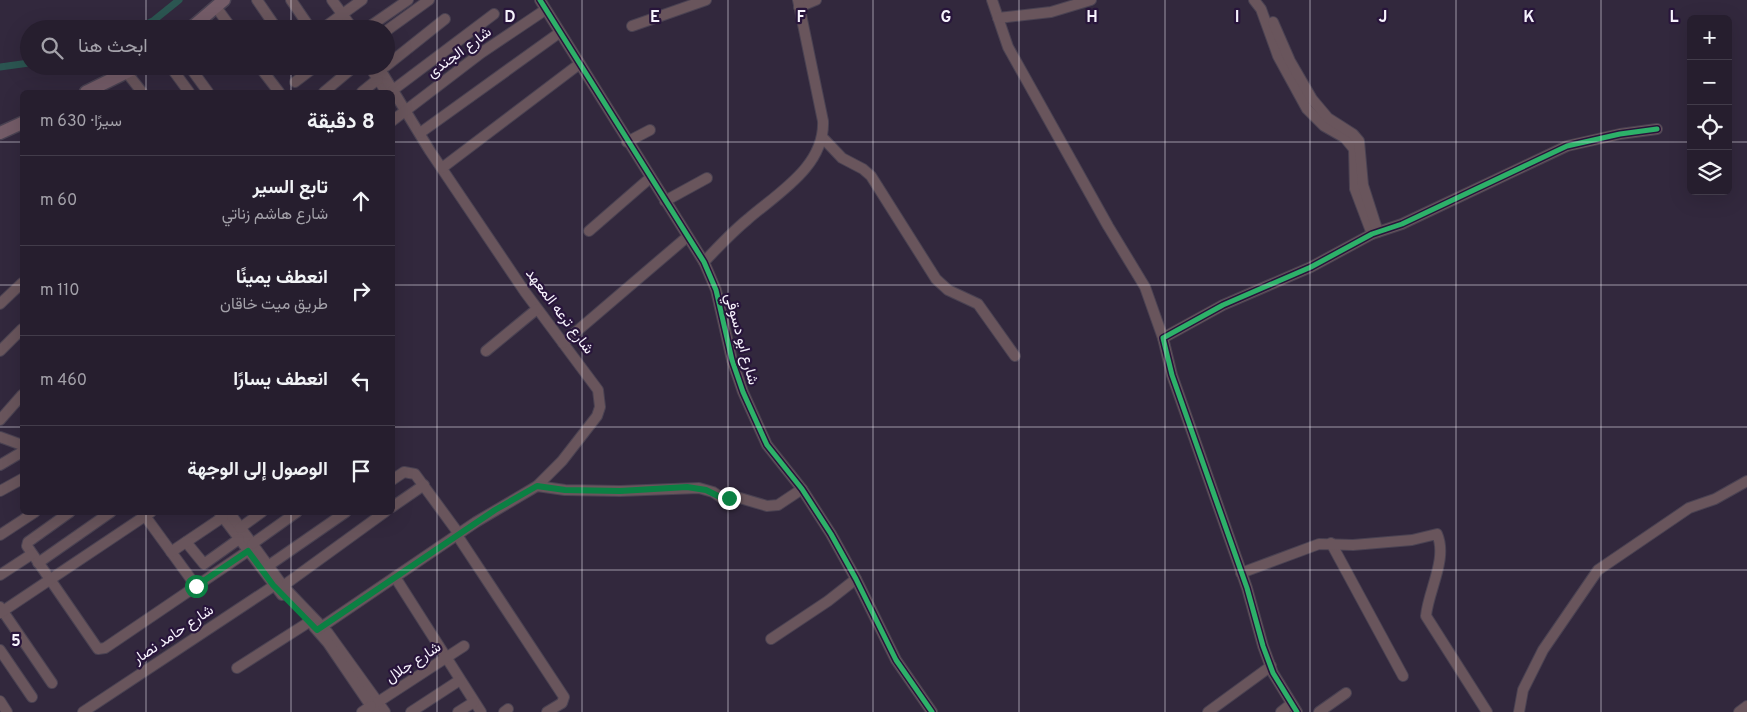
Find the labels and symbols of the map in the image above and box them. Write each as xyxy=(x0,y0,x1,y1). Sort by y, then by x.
text: D xyxy=(504,8,516,28)
text: E xyxy=(650,8,660,28)
text: F xyxy=(796,8,806,28)
text: G xyxy=(941,8,951,28)
text: H xyxy=(1086,8,1098,28)
text: I xyxy=(1235,8,1239,28)
text: J xyxy=(1379,8,1387,28)
text: K xyxy=(1523,8,1535,28)
text: L xyxy=(1669,8,1679,28)
street label: شارع الجندى xyxy=(424,23,496,83)
street label: شارع ترعه المعهد xyxy=(520,265,597,359)
street label: شارع ابو دسوقي xyxy=(717,292,762,388)
route end xyxy=(718,487,741,510)
route start xyxy=(185,575,208,598)
street label: شارع حامد نصار xyxy=(129,601,218,670)
text: 5 xyxy=(11,632,21,652)
street label: شارع جلال xyxy=(382,638,445,688)

